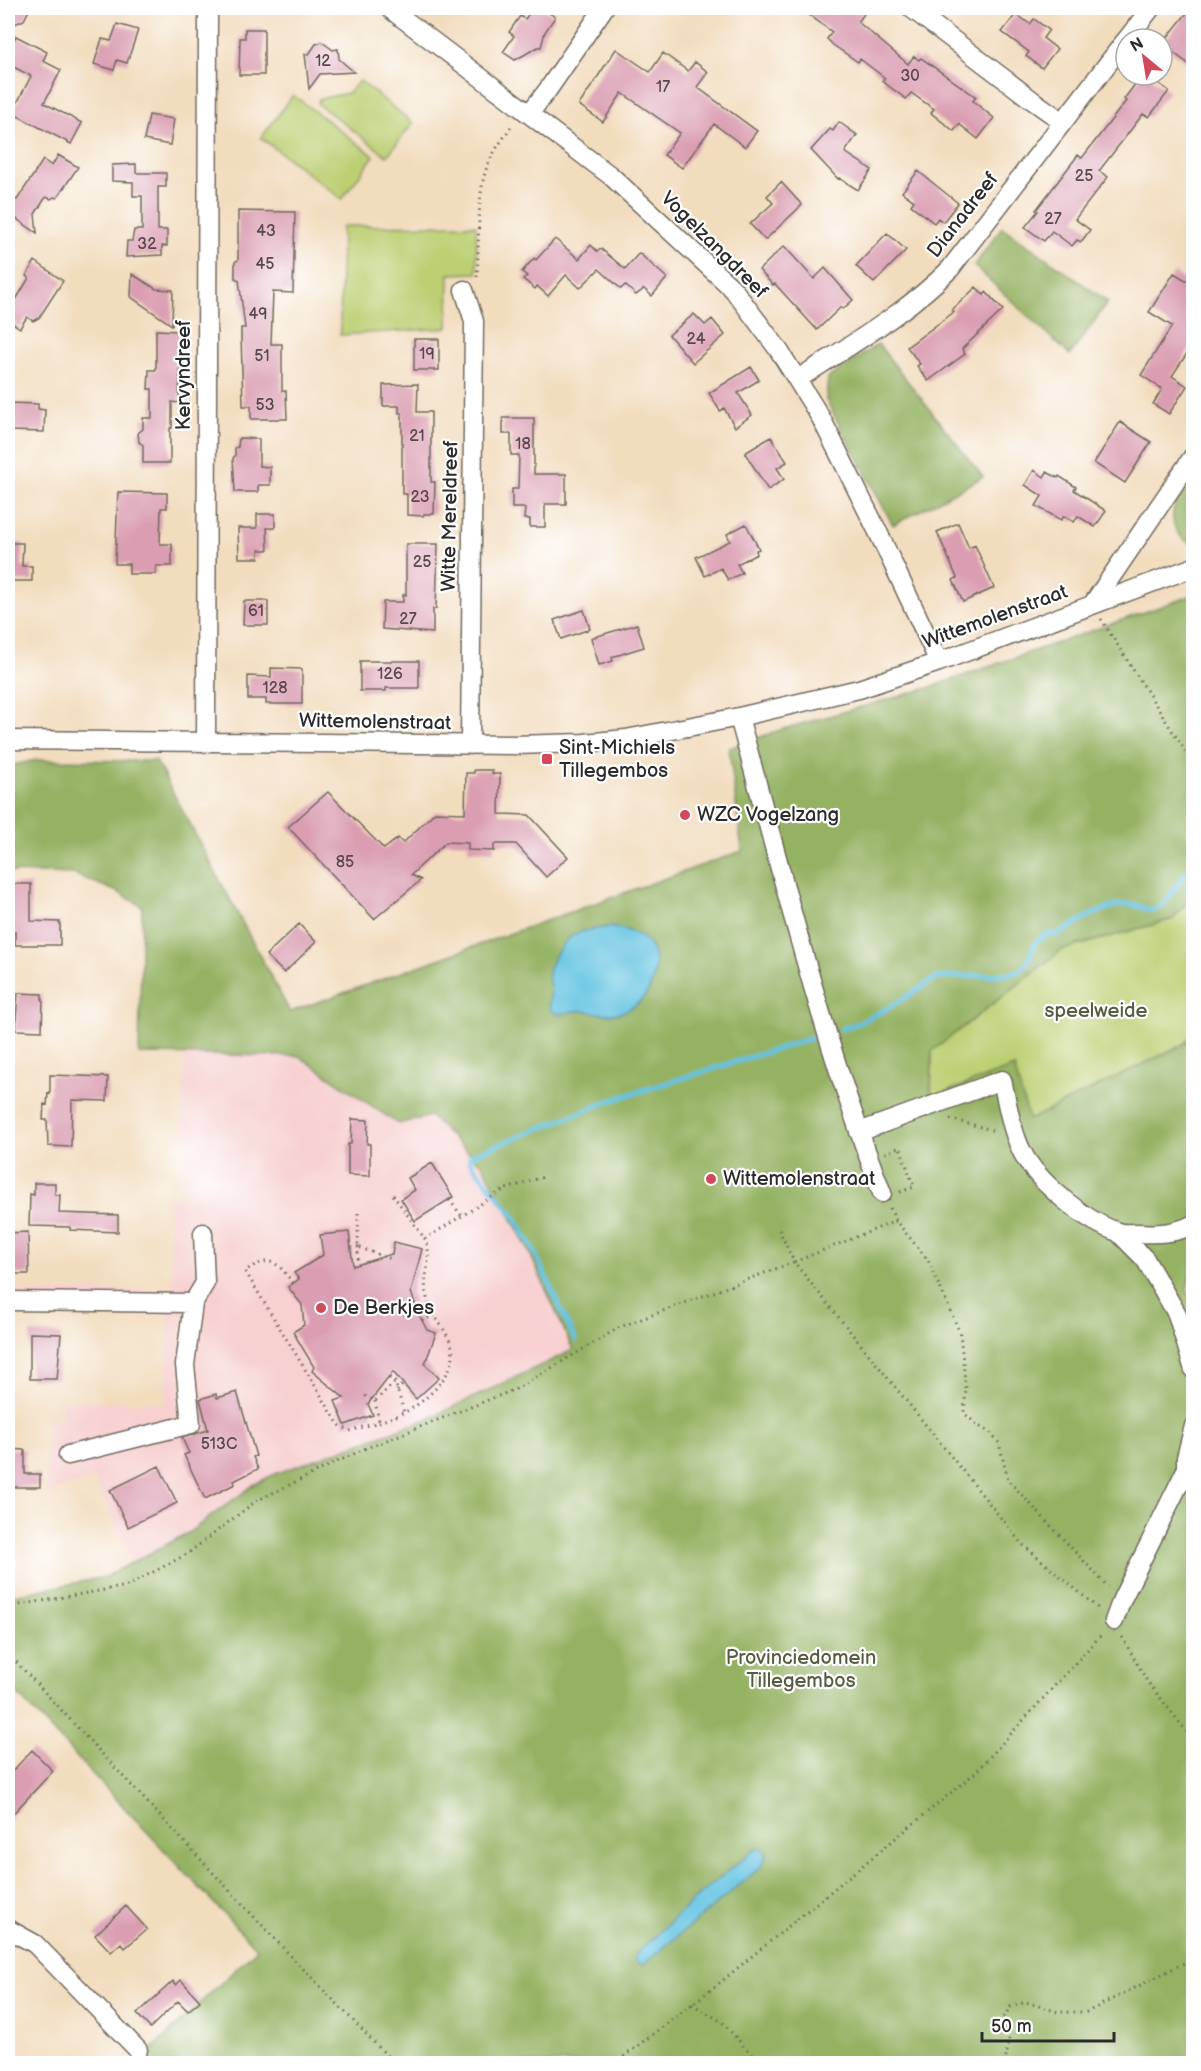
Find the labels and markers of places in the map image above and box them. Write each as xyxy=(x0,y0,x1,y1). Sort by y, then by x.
place label: Sint-Michiels Tillegembos xyxy=(559,736,675,783)
marker: Sint-Michiels Tillegembos xyxy=(540,752,554,766)
place label: WZC Vogelzang xyxy=(697,803,839,827)
marker: WZC Vogelzang xyxy=(678,808,692,822)
place label: Wittemolenstraat xyxy=(723,1167,876,1191)
marker: Wittemolenstraat xyxy=(704,1172,718,1186)
place label: De Berkjes xyxy=(333,1296,434,1320)
marker: De Berkjes xyxy=(314,1301,328,1315)

